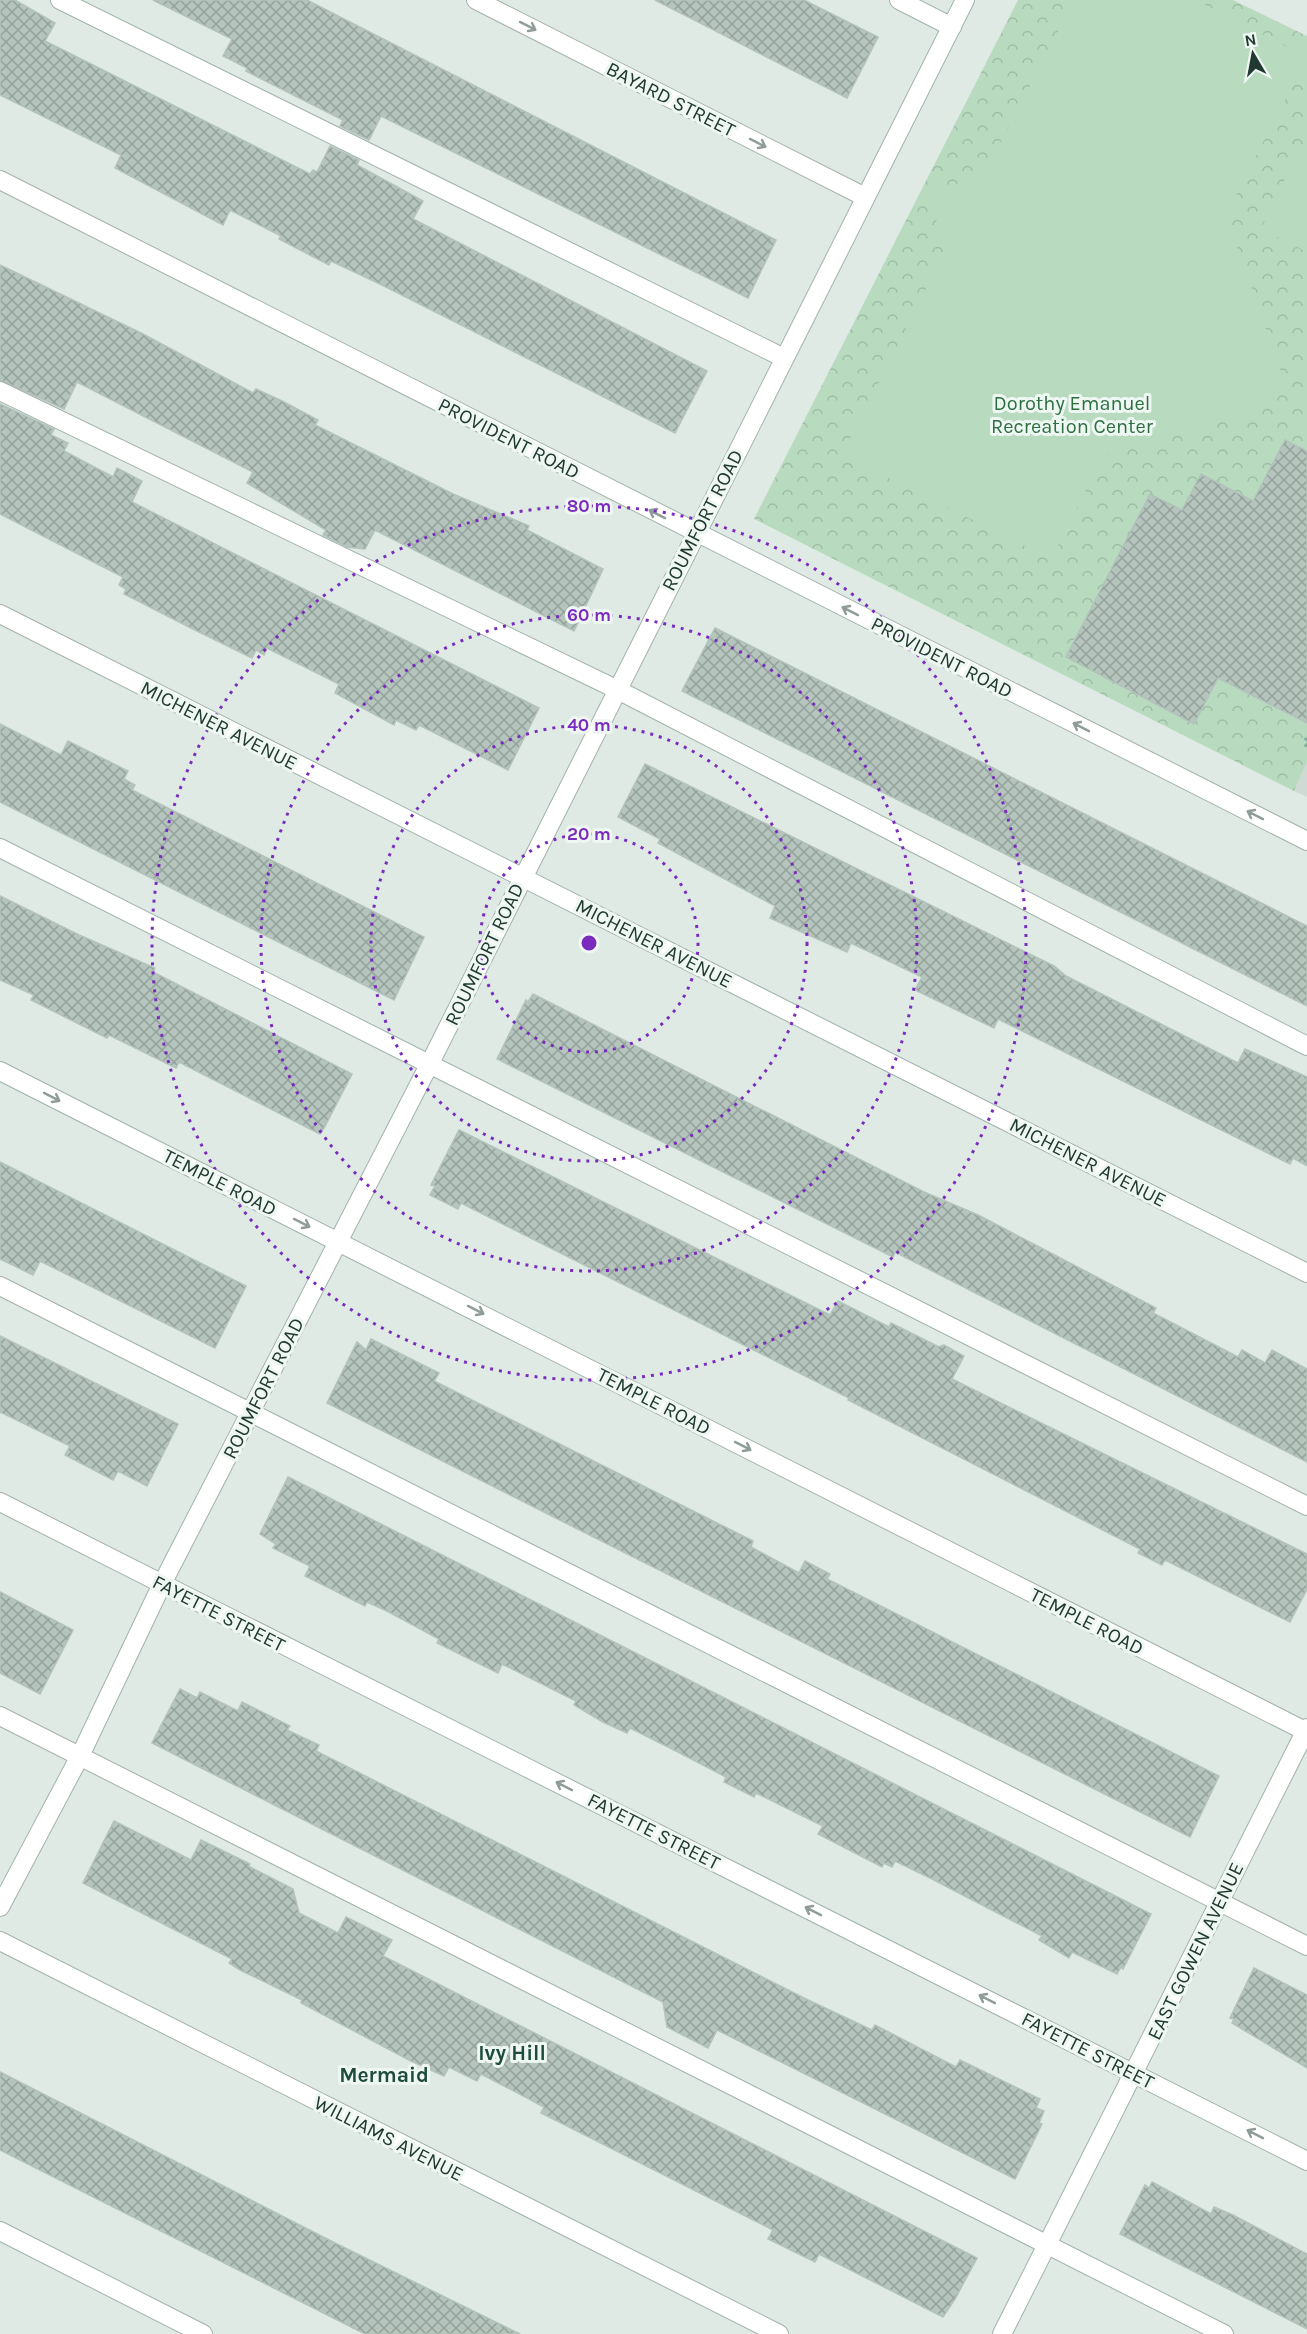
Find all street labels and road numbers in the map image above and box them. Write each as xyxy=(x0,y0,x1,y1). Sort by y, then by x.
street label: BAYARD STREET xyxy=(602,57,739,142)
street label: PROVIDENT ROAD xyxy=(434,393,583,484)
street label: ROUMFORT ROAD xyxy=(657,446,748,595)
street label: PROVIDENT ROAD xyxy=(867,612,1016,703)
street label: MICHENER AVENUE xyxy=(137,676,301,775)
street label: ROUMFORT ROAD xyxy=(440,879,529,1029)
street label: MICHENER AVENUE xyxy=(572,894,736,993)
street label: MICHENER AVENUE xyxy=(1006,1113,1170,1212)
street label: TEMPLE ROAD xyxy=(159,1144,280,1221)
street label: ROUMFORT ROAD xyxy=(218,1314,309,1463)
street label: TEMPLE ROAD xyxy=(593,1363,714,1440)
street label: FAYETTE STREET xyxy=(149,1570,289,1657)
street label: TEMPLE ROAD xyxy=(1026,1583,1147,1660)
street label: FAYETTE STREET xyxy=(584,1788,724,1875)
street label: EAST GOWEN AVENUE xyxy=(1143,1859,1248,2044)
street label: FAYETTE STREET xyxy=(1018,2007,1158,2094)
street label: WILLIAMS AVENUE xyxy=(310,2091,467,2186)

